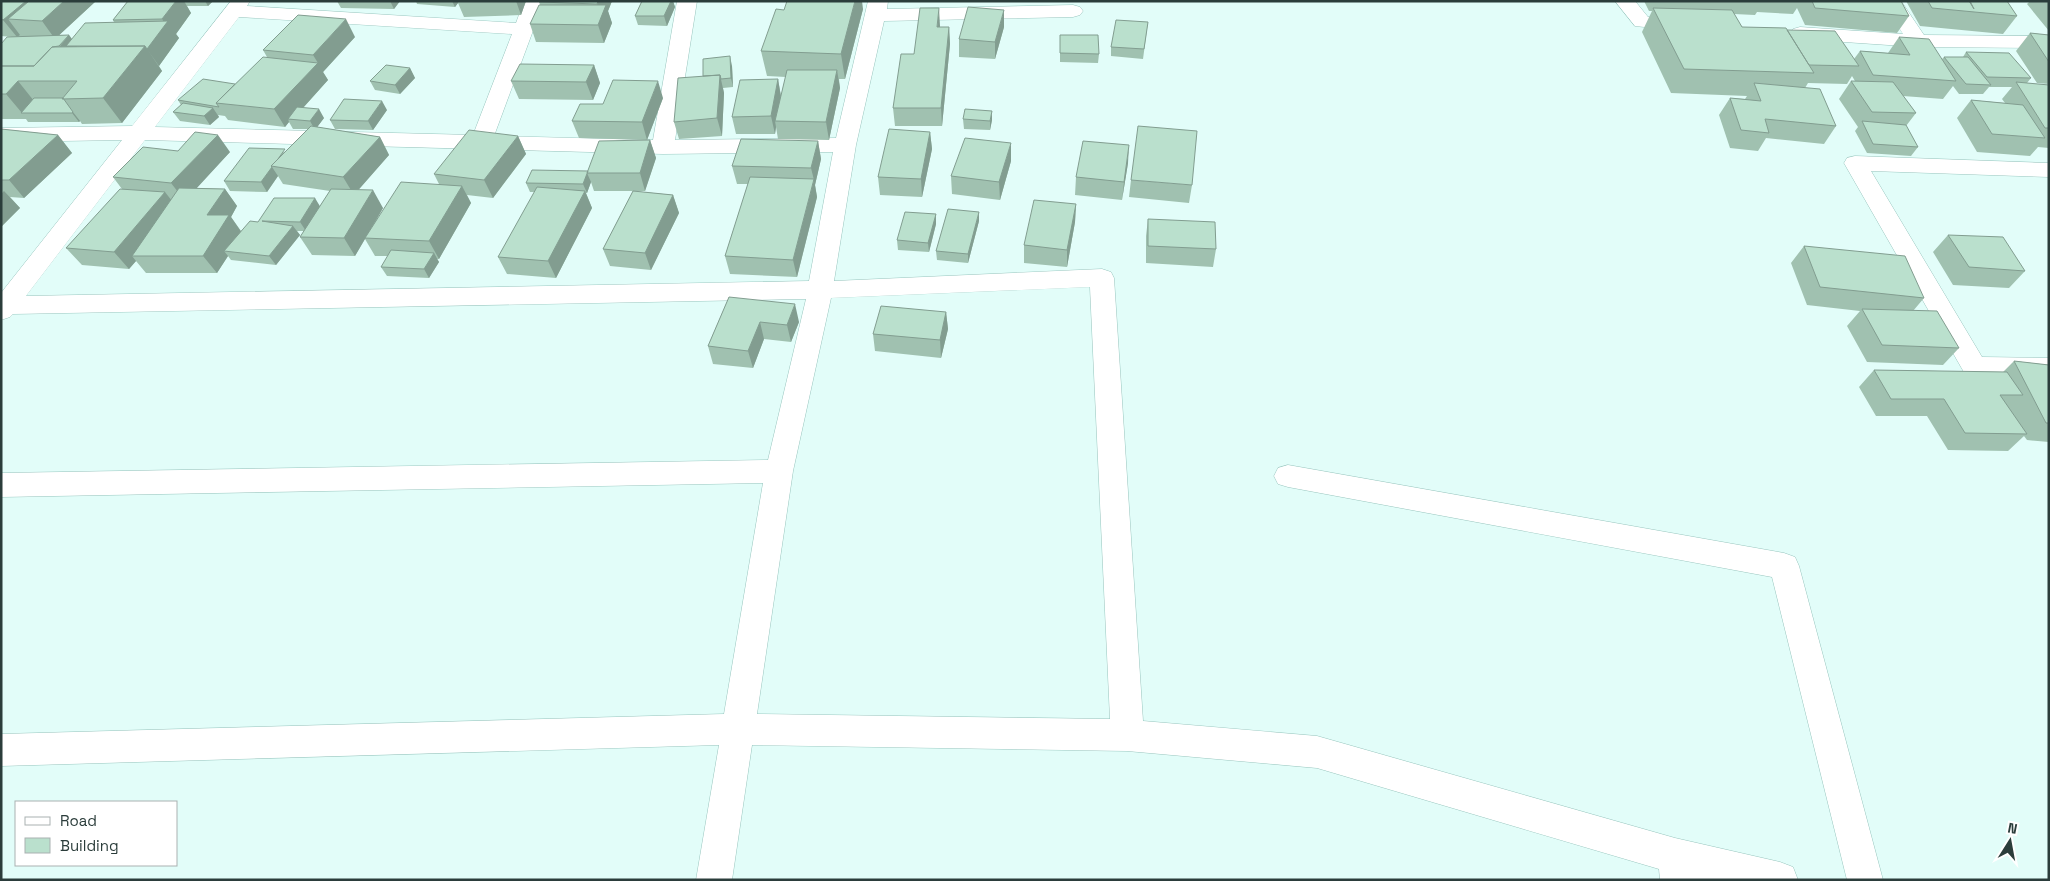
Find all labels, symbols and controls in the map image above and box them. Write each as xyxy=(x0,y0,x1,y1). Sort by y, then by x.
legend xyxy=(15,801,178,866)
text: Road xyxy=(60,811,97,830)
north arrow xyxy=(1985,816,2035,866)
text: N xyxy=(2006,819,2019,838)
text: Building xyxy=(60,836,119,855)

